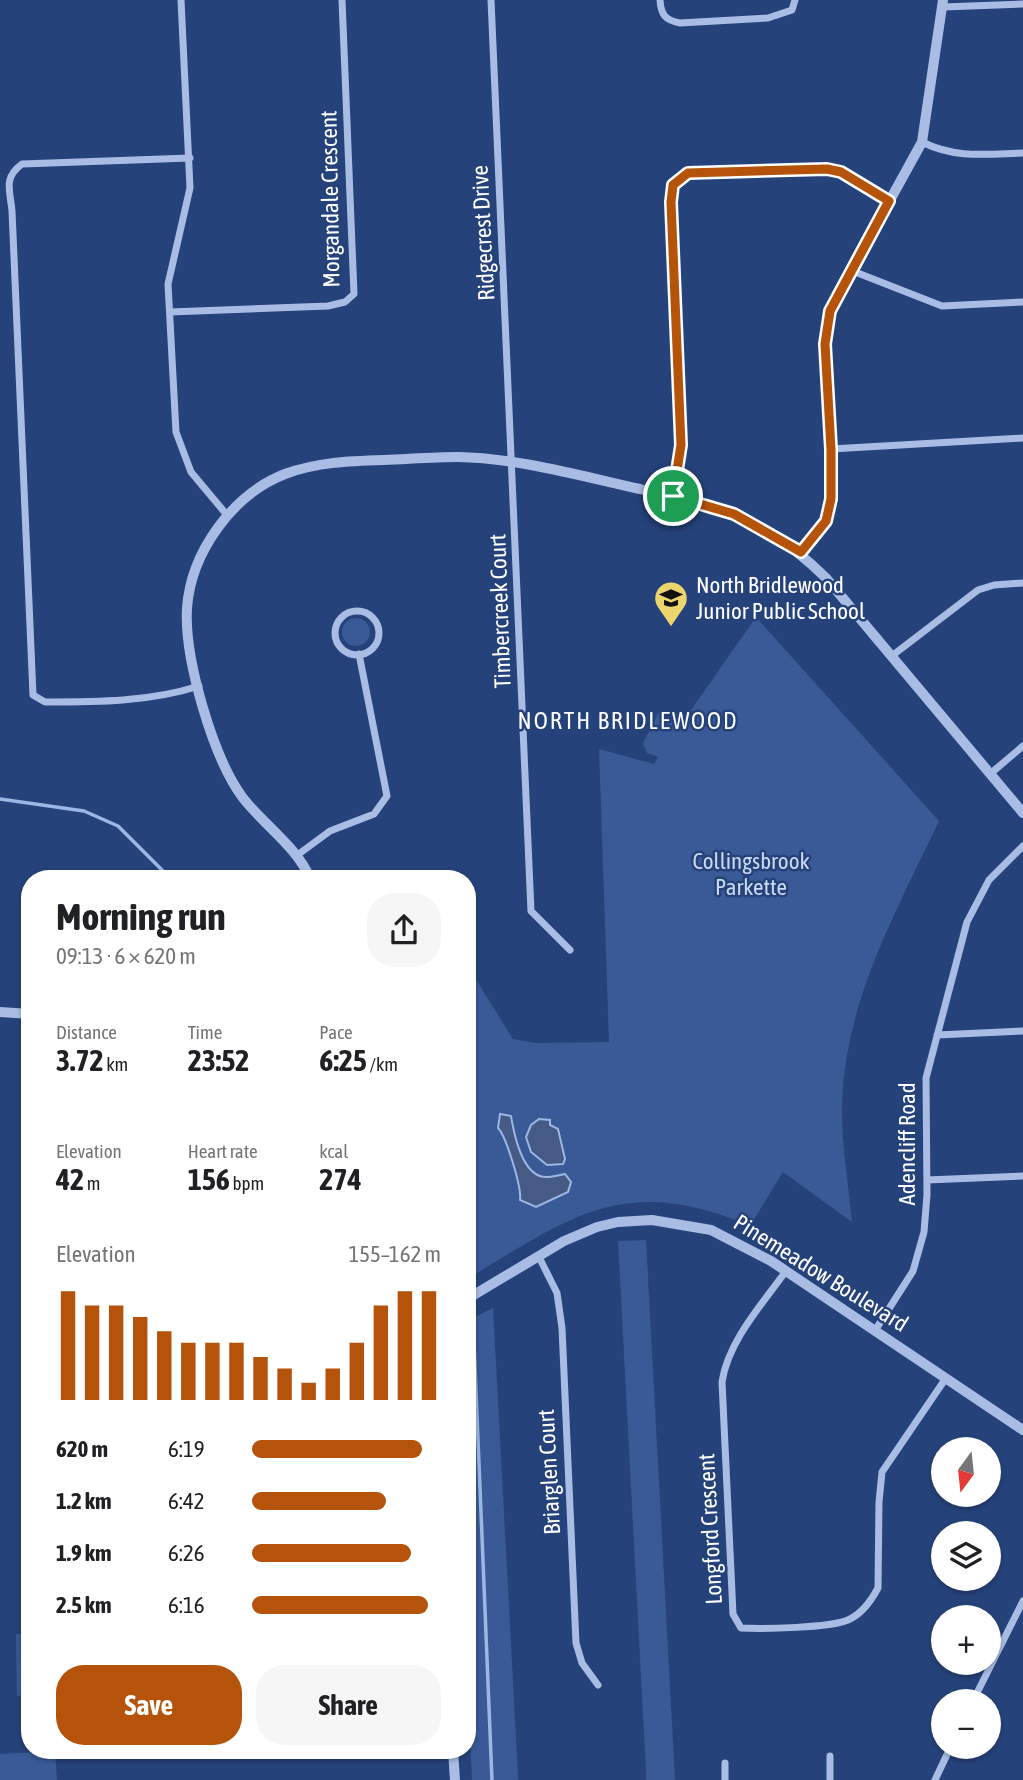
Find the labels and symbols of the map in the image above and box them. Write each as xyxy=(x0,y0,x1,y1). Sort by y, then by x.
street label: Morgandale Crescent xyxy=(315,110,345,288)
street label: Ridgecrest Drive xyxy=(466,165,500,301)
pin xyxy=(643,466,703,526)
street label: Timbercreek Court xyxy=(484,533,516,689)
place label: North Bridlewood Junior Public School xyxy=(696,572,865,624)
school or university icon: North Bridlewood Junior Public School xyxy=(652,579,690,628)
district label: NORTH BRIDLEWOOD xyxy=(517,707,739,734)
park label: Collingsbrook Parkette xyxy=(692,848,810,900)
street label: Adencliff Road xyxy=(894,1082,920,1206)
street label: Pinemeadow Boulevard xyxy=(729,1209,913,1337)
street label: Briarglen Court xyxy=(533,1409,565,1535)
north arrow xyxy=(931,1437,1001,1507)
street label: Longford Crescent xyxy=(693,1453,727,1605)

